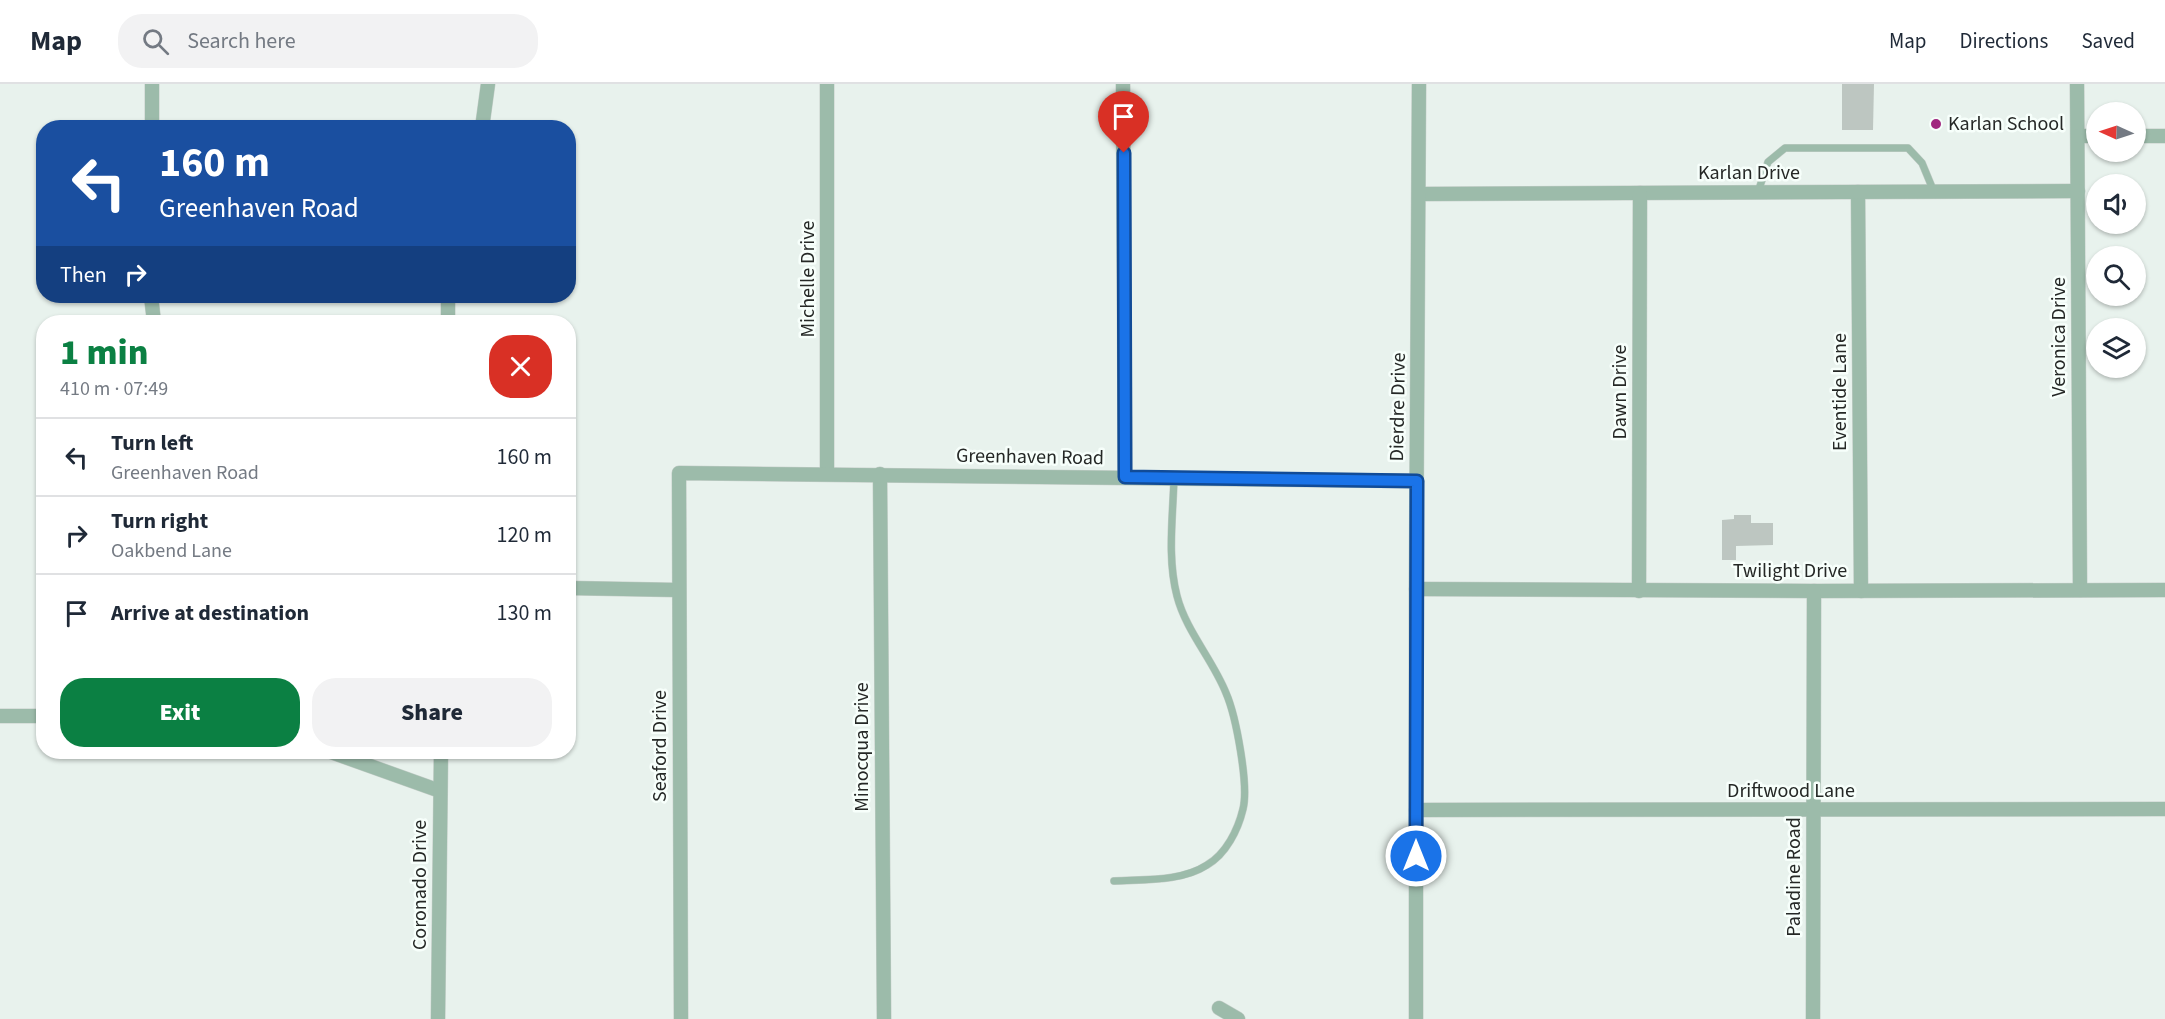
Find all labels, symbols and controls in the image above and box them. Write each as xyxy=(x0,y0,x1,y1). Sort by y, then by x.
search box xyxy=(118,14,538,68)
text: Map xyxy=(30,21,82,61)
icon: search xyxy=(139,25,172,58)
text: Search here xyxy=(187,25,296,57)
text: Map xyxy=(1889,26,1927,56)
text: Directions xyxy=(1960,26,2048,56)
text: Saved xyxy=(2081,26,2135,56)
pin xyxy=(1098,91,1149,153)
icon: arrive xyxy=(1107,100,1140,133)
north arrow xyxy=(2086,102,2146,162)
map controls xyxy=(2086,102,2146,378)
place label: Karlan School xyxy=(1948,110,2064,138)
marker: Karlan School xyxy=(1929,117,1943,131)
text: 160 m xyxy=(159,133,270,193)
icon: left xyxy=(60,144,138,222)
street label: Karlan Drive xyxy=(1698,159,1800,187)
button: sound xyxy=(2086,174,2146,234)
text: Greenhaven Road xyxy=(159,189,359,228)
street label: Michelle Drive xyxy=(794,221,822,337)
button: search xyxy=(2086,246,2146,306)
icon: right xyxy=(119,258,152,291)
text: Then xyxy=(60,259,107,291)
street label: Veronica Drive xyxy=(2045,277,2073,397)
button: layers xyxy=(2086,318,2146,378)
text: 1 min xyxy=(60,327,148,378)
street label: Eventide Lane xyxy=(1826,333,1854,451)
button: close xyxy=(489,335,552,398)
street label: Dawn Drive xyxy=(1606,344,1634,440)
street label: Dierdre Drive xyxy=(1383,352,1413,462)
text: 410 m · 07:49 xyxy=(60,375,168,403)
text: Turn left xyxy=(111,427,193,459)
icon: left xyxy=(60,441,93,474)
text: 160 m xyxy=(497,441,552,473)
street label: Greenhaven Road xyxy=(956,442,1104,472)
text: Greenhaven Road xyxy=(111,459,259,487)
text: Turn right xyxy=(111,505,208,537)
icon: right xyxy=(60,519,93,552)
text: 120 m xyxy=(497,519,552,551)
text: Oakbend Lane xyxy=(111,537,232,565)
street label: Twilight Drive xyxy=(1733,557,1847,585)
icon: arrive xyxy=(60,597,93,630)
text: Arrive at destination xyxy=(111,597,309,629)
text: 130 m xyxy=(497,597,552,629)
button: Exit xyxy=(60,678,300,747)
button: Share xyxy=(312,678,552,747)
street label: Minocqua Drive xyxy=(848,682,876,812)
street label: Seaford Drive xyxy=(646,690,674,802)
street label: Driftwood Lane xyxy=(1727,777,1855,805)
street label: Paladine Road xyxy=(1780,817,1808,937)
street label: Coronado Drive xyxy=(406,820,434,950)
position arrow xyxy=(1384,824,1448,888)

